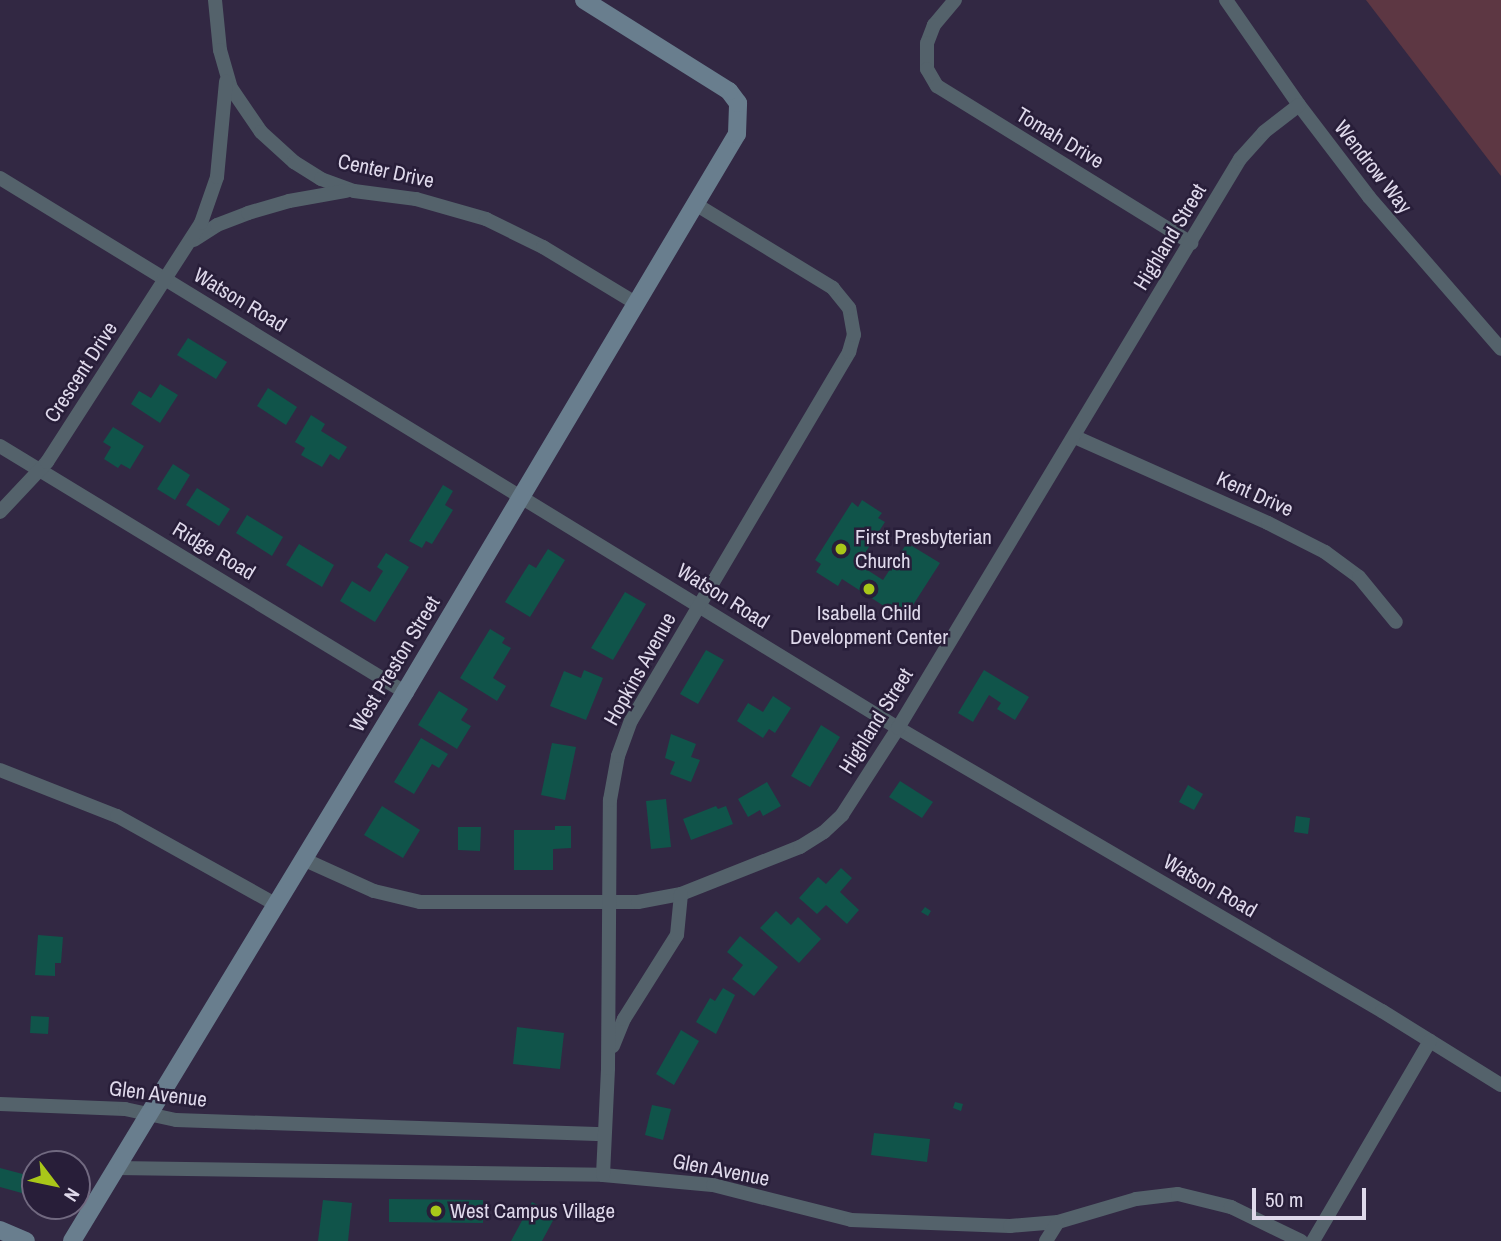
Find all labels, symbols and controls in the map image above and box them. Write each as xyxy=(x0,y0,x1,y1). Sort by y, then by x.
street label: Tomah Drive xyxy=(1012,102,1108,174)
street label: Wendrow Way xyxy=(1329,115,1417,219)
street label: Center Drive xyxy=(336,149,436,193)
street label: Highland Street xyxy=(1128,179,1212,295)
street label: Watson Road xyxy=(189,262,291,338)
street label: Crescent Drive xyxy=(39,317,123,427)
street label: Kent Drive xyxy=(1213,466,1297,522)
street label: Ridge Road xyxy=(168,517,260,585)
place label: First Presbyterian Church xyxy=(855,524,992,574)
marker: First Presbyterian Church xyxy=(833,541,849,557)
street label: Watson Road xyxy=(672,558,774,634)
marker: Isabella Child Development Center xyxy=(861,581,877,597)
street label: West Preston Street xyxy=(345,592,445,736)
place label: Isabella Child Development Center xyxy=(790,600,948,650)
street label: Hopkins Avenue xyxy=(598,608,682,730)
street label: Highland Street xyxy=(834,664,918,778)
street label: Watson Road xyxy=(1159,849,1261,923)
street label: Glen Avenue xyxy=(107,1075,209,1113)
street label: Glen Avenue xyxy=(670,1148,772,1192)
north arrow xyxy=(21,1150,91,1220)
scale bar xyxy=(1256,1174,1370,1218)
text: N xyxy=(58,1183,86,1207)
text: 50 m xyxy=(1265,1185,1303,1214)
place label: West Campus Village xyxy=(450,1198,615,1224)
marker: West Campus Village xyxy=(428,1203,444,1219)

